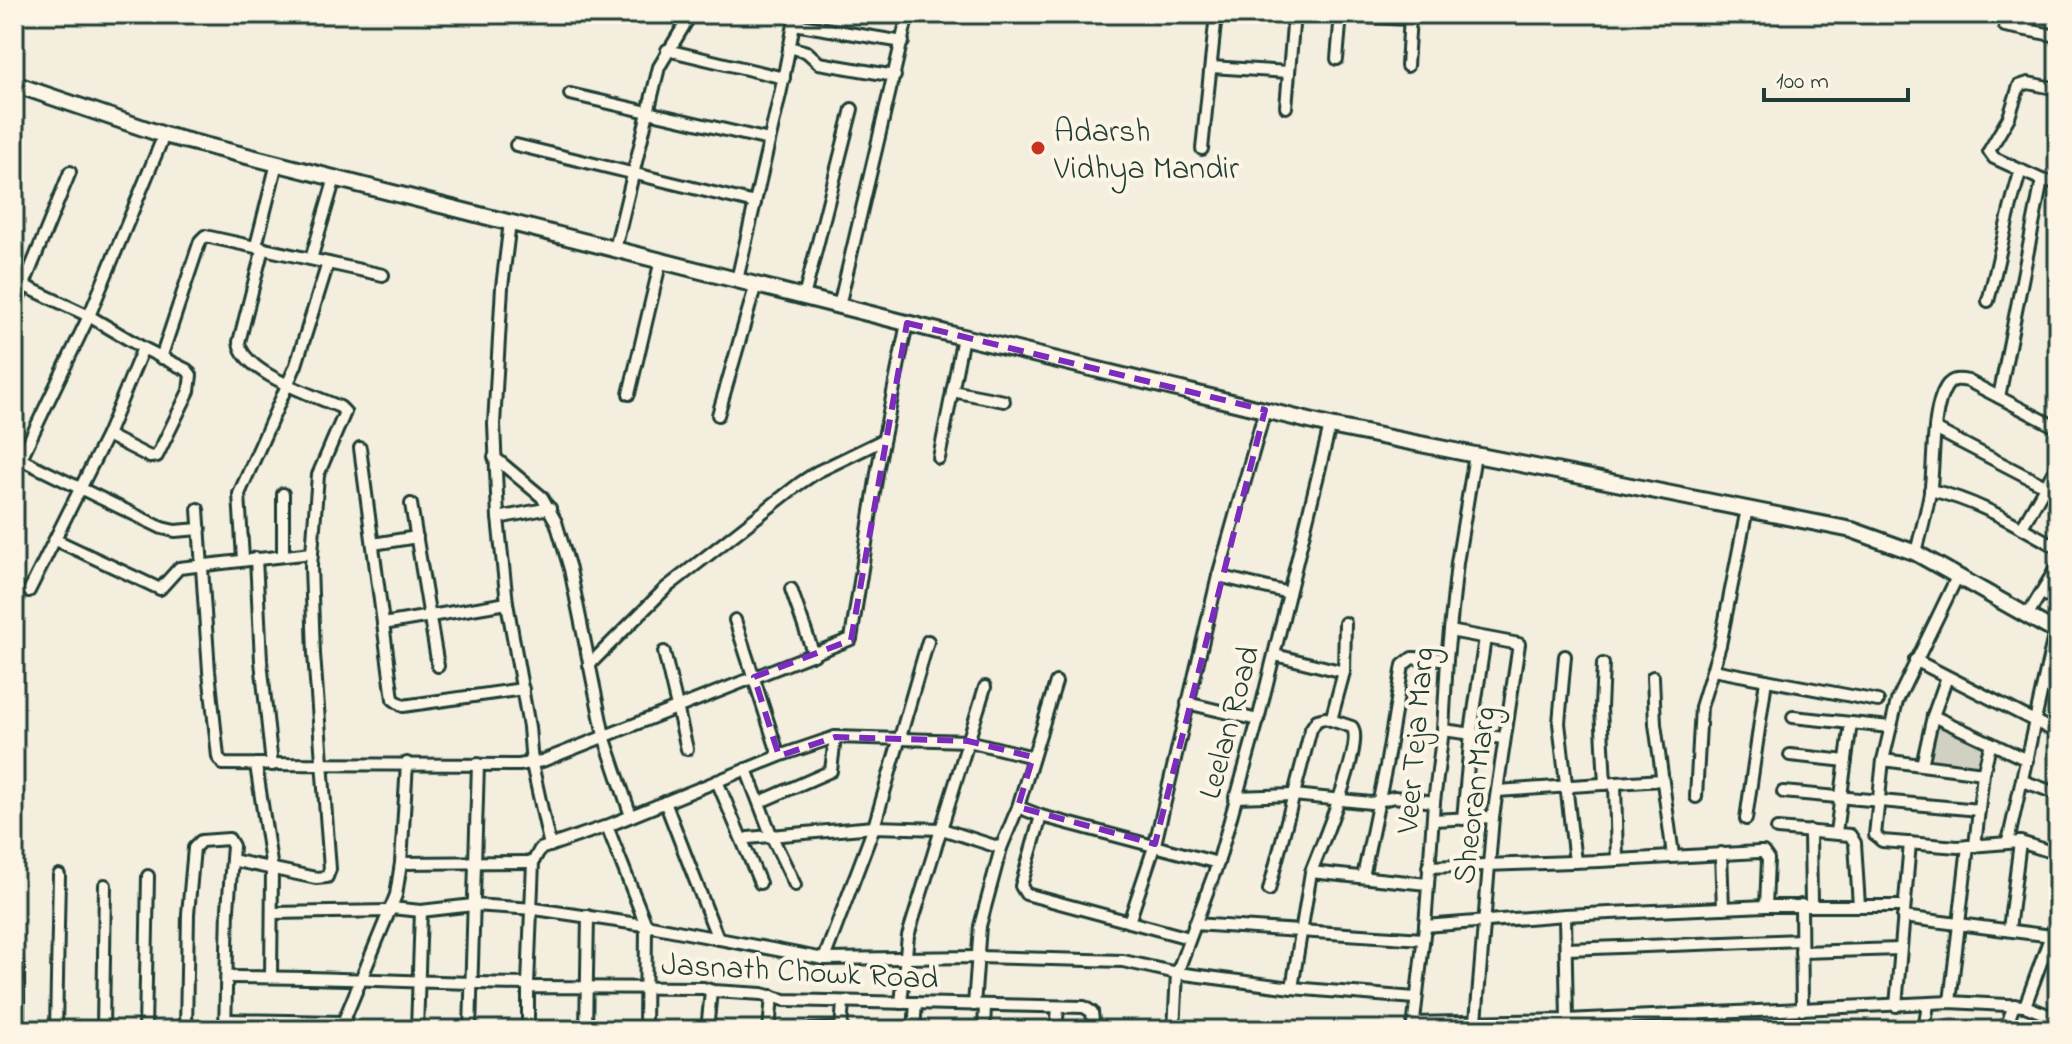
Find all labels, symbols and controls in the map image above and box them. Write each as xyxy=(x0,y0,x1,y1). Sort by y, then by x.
scale bar xyxy=(1764,52,1908,102)
text: 100 m xyxy=(1776,65,1829,100)
place label: Adarsh Vidhya Mandir xyxy=(1053,110,1239,194)
marker: Adarsh Vidhya Mandir xyxy=(1029,139,1047,157)
street label: Leelan Road xyxy=(1188,641,1274,805)
street label: Veer Teja Marg xyxy=(1386,645,1449,837)
street label: Sheoran Marg xyxy=(1442,704,1511,887)
street label: Jasnath Chowk Road xyxy=(660,943,940,1004)

